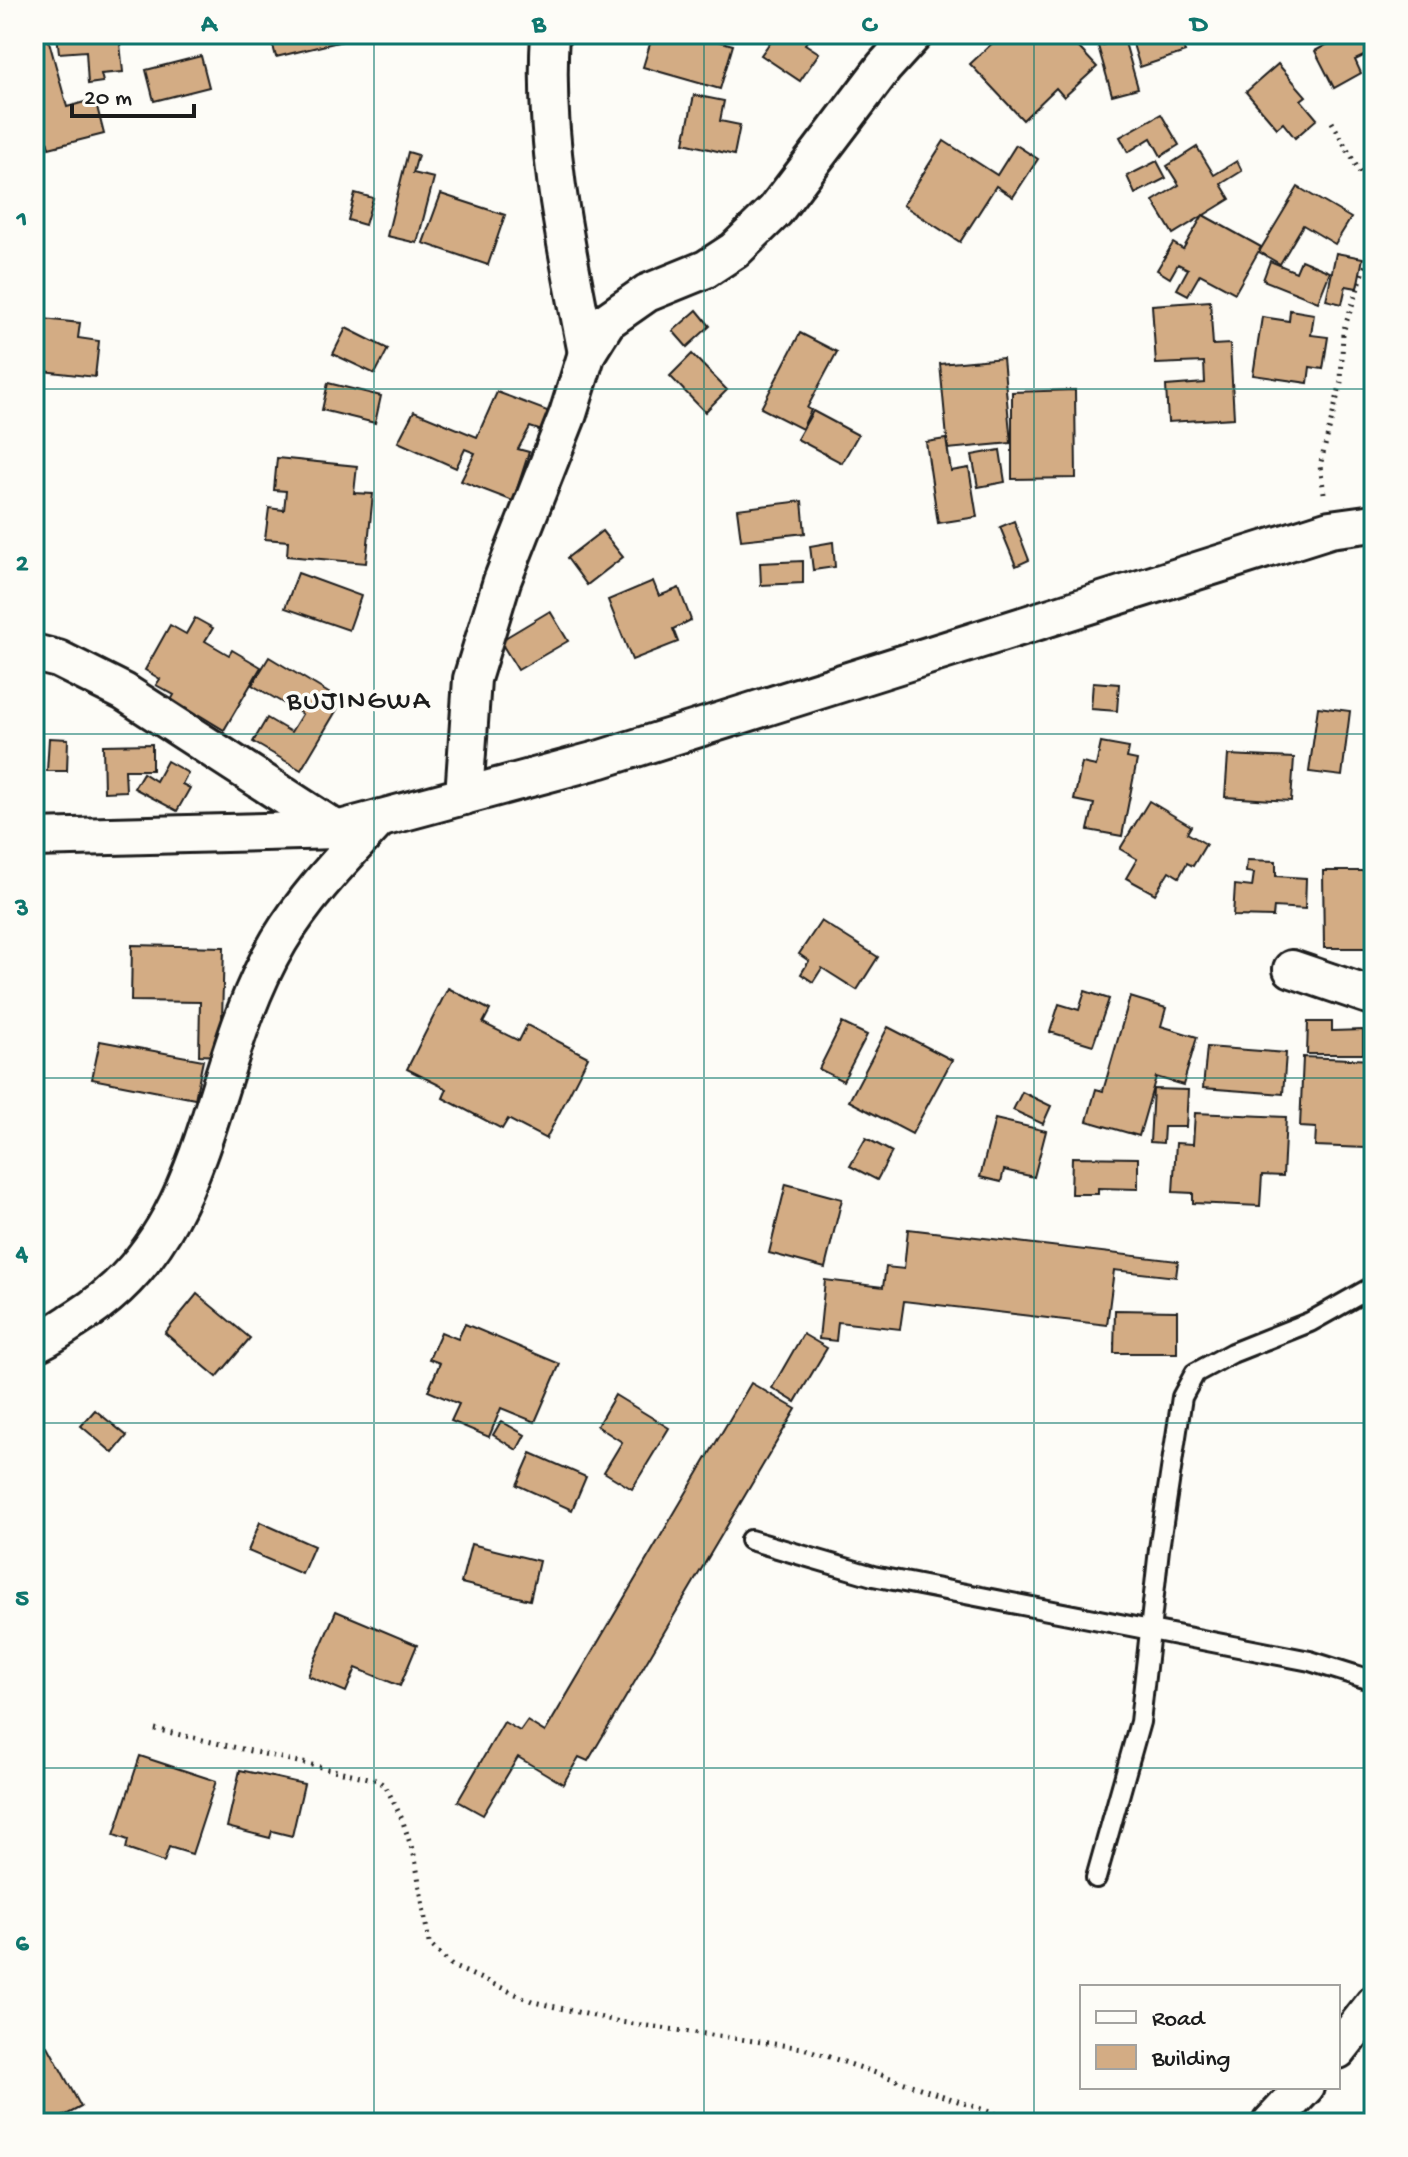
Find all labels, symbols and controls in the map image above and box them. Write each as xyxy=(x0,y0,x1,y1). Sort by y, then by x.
text: A xyxy=(200,11,218,42)
text: B xyxy=(531,11,547,42)
text: C xyxy=(862,11,879,42)
text: D xyxy=(1189,11,1209,42)
scale bar xyxy=(72,68,194,118)
text: 20 m xyxy=(84,85,132,114)
text: 1 xyxy=(16,206,27,237)
text: 2 xyxy=(16,550,29,581)
district label: BUJINGWA xyxy=(286,686,431,719)
text: 3 xyxy=(14,895,29,926)
text: 4 xyxy=(15,1240,29,1271)
text: 5 xyxy=(15,1585,29,1616)
text: 6 xyxy=(15,1930,29,1961)
legend xyxy=(1080,1985,1340,2089)
text: Road xyxy=(1152,2006,1206,2035)
text: Building xyxy=(1151,2046,1230,2075)

